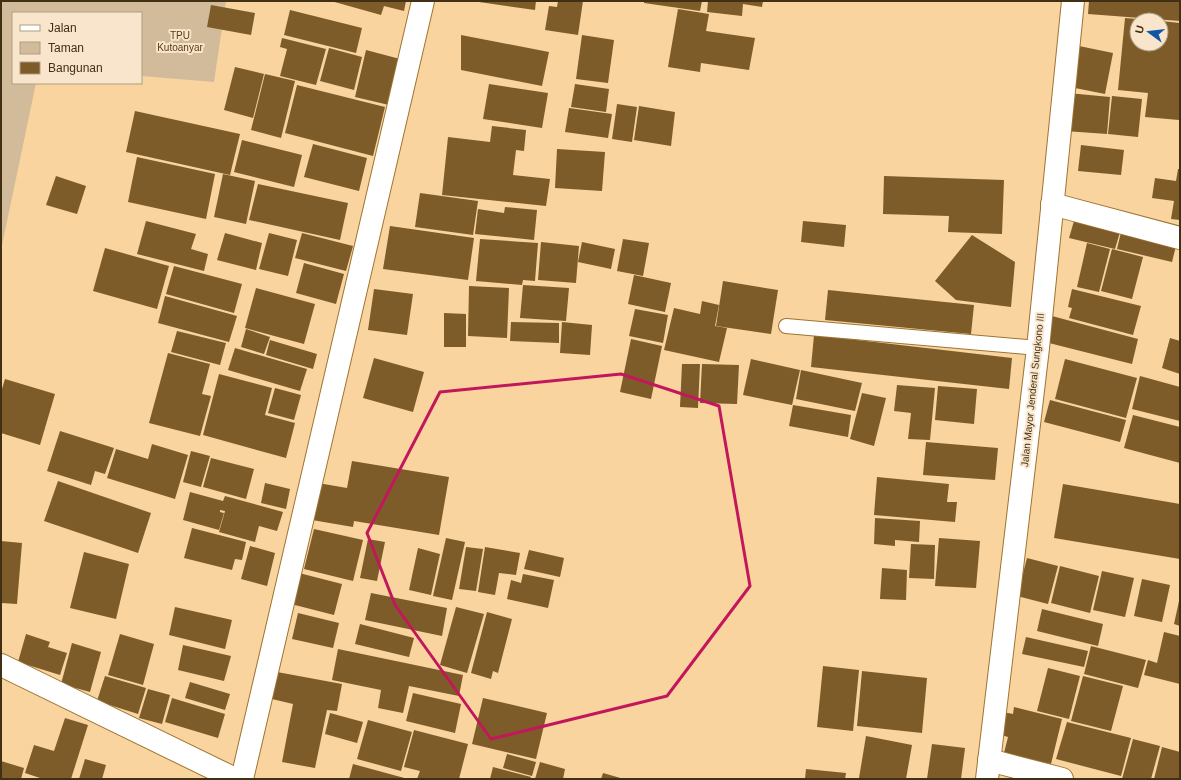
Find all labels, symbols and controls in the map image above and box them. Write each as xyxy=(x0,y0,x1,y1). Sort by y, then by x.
legend xyxy=(12,12,142,84)
north arrow xyxy=(1129,12,1169,52)
text: Jalan xyxy=(48,21,77,35)
text: U xyxy=(1133,24,1146,35)
park label: TPU Kutoanyar xyxy=(157,30,203,53)
text: Taman xyxy=(48,41,84,55)
text: Bangunan xyxy=(48,61,103,75)
street label: Jalan Mayor Jenderal Sungkono III xyxy=(1019,313,1046,467)

